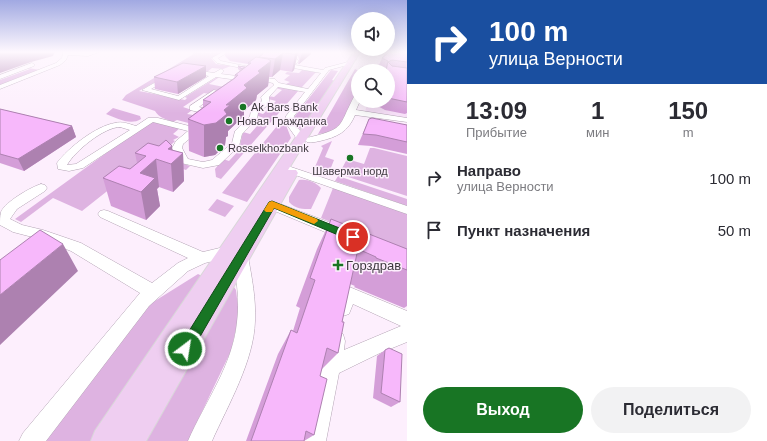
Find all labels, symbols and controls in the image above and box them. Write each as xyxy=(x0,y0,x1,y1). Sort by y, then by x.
map controls xyxy=(351,12,395,108)
button: sound xyxy=(351,12,395,56)
icon: right xyxy=(423,16,475,68)
text: 100 m xyxy=(489,16,568,47)
text: улица Верности xyxy=(489,49,623,69)
button: search xyxy=(351,64,395,108)
text: 13:09 xyxy=(466,97,527,124)
text: 1 xyxy=(591,97,604,124)
text: 150 xyxy=(668,97,708,124)
place label: Ak Bars Bank xyxy=(251,101,318,113)
marker: Ak Bars Bank xyxy=(238,102,248,112)
place label: Новая Гражданка xyxy=(237,115,328,127)
marker: Новая Гражданка xyxy=(224,116,234,126)
text: Прибытие xyxy=(466,125,527,140)
text: мин xyxy=(586,125,609,140)
text: m xyxy=(683,125,694,140)
place label: Rosselkhozbank xyxy=(228,142,309,154)
marker: Rosselkhozbank xyxy=(215,143,225,153)
marker: Шаверма норд xyxy=(345,153,355,163)
text: Направо xyxy=(457,162,521,179)
place label: Шаверма норд xyxy=(312,165,388,177)
icon: right xyxy=(423,167,445,189)
text: 100 m xyxy=(709,170,751,187)
text: улица Верности xyxy=(457,179,554,194)
icon: arrive xyxy=(423,219,445,241)
pin xyxy=(336,220,370,254)
text: Пункт назначения xyxy=(457,222,590,239)
text: 50 m xyxy=(718,222,751,239)
icon: arrive xyxy=(342,226,364,248)
place label: Горздрав xyxy=(346,258,401,273)
marker: Горздрав xyxy=(333,260,343,270)
position arrow xyxy=(164,328,206,370)
button: Выход xyxy=(423,387,583,433)
button: Поделиться xyxy=(591,387,751,433)

